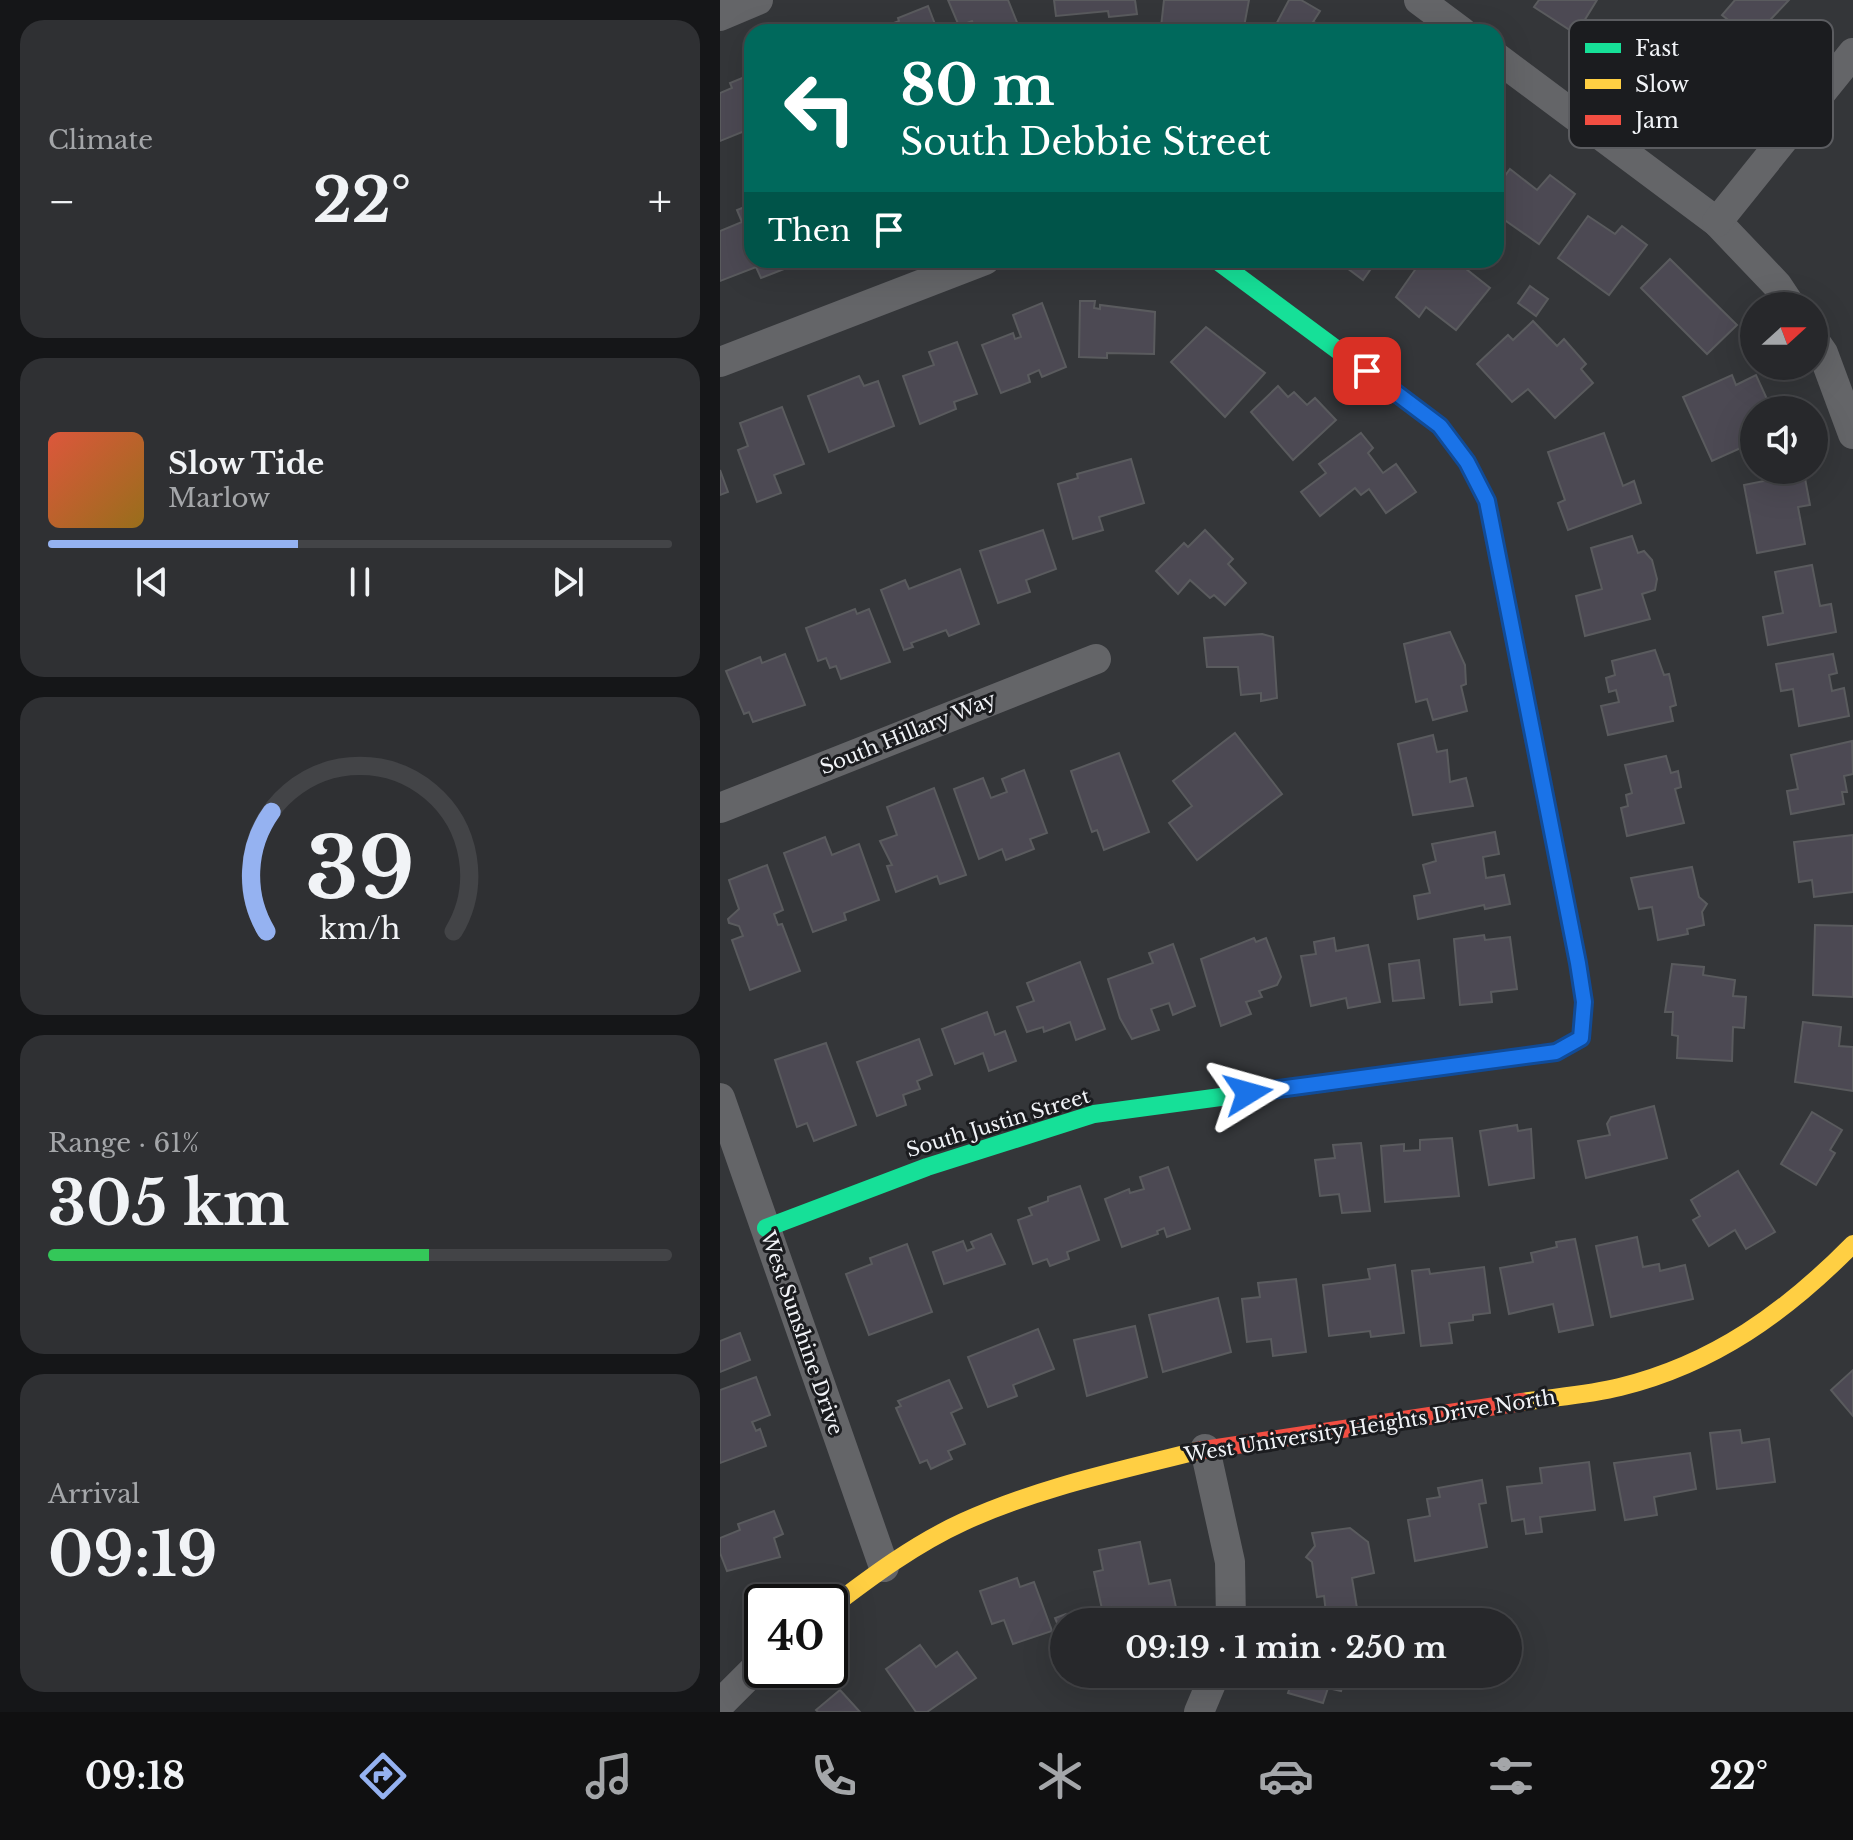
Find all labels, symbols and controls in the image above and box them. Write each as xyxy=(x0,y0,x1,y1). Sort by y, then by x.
legend xyxy=(1569,20,1833,148)
text: Fast xyxy=(1635,35,1680,62)
text: 80 m xyxy=(900,51,1055,120)
icon: left xyxy=(768,56,872,160)
text: Slow xyxy=(1635,71,1689,98)
text: Jam xyxy=(1632,107,1679,134)
text: South Debbie Street xyxy=(900,120,1271,165)
text: Climate xyxy=(48,124,153,156)
text: 22° xyxy=(313,164,411,238)
text: − xyxy=(48,174,76,229)
text: + xyxy=(648,174,672,229)
icon: arrive xyxy=(867,208,911,252)
text: Then xyxy=(768,212,851,249)
north arrow xyxy=(1740,292,1828,380)
map controls xyxy=(1740,292,1828,484)
pin xyxy=(1333,337,1401,405)
icon: arrive xyxy=(1345,349,1389,393)
button: sound xyxy=(1740,396,1828,484)
text: Slow Tide xyxy=(168,445,324,482)
text: Marlow xyxy=(168,482,270,514)
icon: previous xyxy=(130,560,174,604)
icon: pause xyxy=(338,560,382,604)
icon: next xyxy=(546,560,590,604)
street label: South Hillary Way xyxy=(816,687,1000,779)
text: 39 xyxy=(305,817,415,920)
text: km/h xyxy=(319,911,401,947)
position arrow xyxy=(1206,1051,1290,1135)
street label: South Justin Street xyxy=(903,1084,1093,1162)
text: Range · 61% xyxy=(48,1127,199,1159)
text: 305 km xyxy=(48,1167,289,1241)
street label: West Sunshine Drive xyxy=(756,1227,848,1438)
street label: West University Heights Drive North xyxy=(1182,1385,1558,1467)
text: Arrival xyxy=(48,1478,140,1510)
text: 09:19 xyxy=(48,1518,217,1592)
speed limit sign: 40 xyxy=(744,1584,848,1688)
text: 09:19 · 1 min · 250 m xyxy=(1125,1629,1447,1666)
icon: directions xyxy=(355,1748,411,1804)
icon: music xyxy=(581,1748,637,1804)
icon: phone xyxy=(806,1748,862,1804)
icon: climate xyxy=(1032,1748,1088,1804)
icon: car xyxy=(1258,1748,1314,1804)
icon: filters xyxy=(1483,1748,1539,1804)
text: 09:18 xyxy=(85,1754,185,1799)
text: 22° xyxy=(1709,1754,1768,1799)

